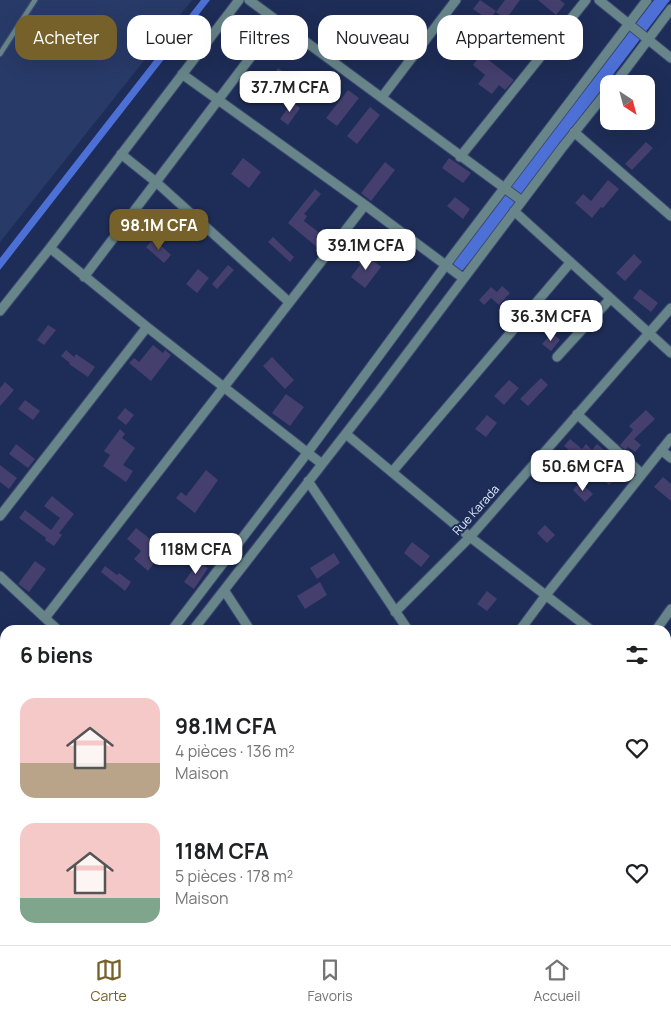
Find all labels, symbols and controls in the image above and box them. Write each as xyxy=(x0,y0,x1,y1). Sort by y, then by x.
chip: Acheter xyxy=(15,15,117,60)
chip: Louer xyxy=(127,15,211,60)
chip: Filtres xyxy=(221,15,308,60)
chip: Nouveau xyxy=(318,15,427,60)
chip: Appartement xyxy=(437,15,583,60)
pin: 37.7M CFA xyxy=(233,70,347,113)
north arrow xyxy=(600,75,655,130)
map controls xyxy=(600,75,655,130)
text: 37.7M CFA xyxy=(251,76,329,98)
pin: 98.1M CFA xyxy=(102,208,216,251)
text: 98.1M CFA xyxy=(120,214,198,236)
pin: 39.1M CFA xyxy=(309,228,423,271)
text: 39.1M CFA xyxy=(328,234,404,256)
pin: 36.3M CFA xyxy=(494,300,608,342)
text: 36.3M CFA xyxy=(510,305,592,327)
pin: 50.6M CFA xyxy=(526,450,640,492)
text: 50.6M CFA xyxy=(542,455,624,477)
street label: Rue Karada xyxy=(448,481,503,539)
pin: 118M CFA xyxy=(144,532,248,575)
text: 118M CFA xyxy=(160,538,232,560)
text: 6 biens xyxy=(20,641,93,669)
icon: filters xyxy=(623,641,651,669)
text: 98.1M CFA xyxy=(175,712,277,740)
icon: home xyxy=(60,718,120,778)
icon: heart xyxy=(623,734,651,762)
text: 4 pièces · 136 m² xyxy=(175,740,295,762)
text: Maison xyxy=(175,762,228,784)
text: 118M CFA xyxy=(175,837,269,865)
icon: home xyxy=(60,843,120,903)
icon: heart xyxy=(623,859,651,887)
text: 5 pièces · 178 m² xyxy=(175,865,293,887)
text: Maison xyxy=(175,887,228,909)
tab: Carte xyxy=(90,956,127,1005)
tab: Favoris xyxy=(308,956,353,1005)
tab: Accueil xyxy=(533,956,581,1005)

